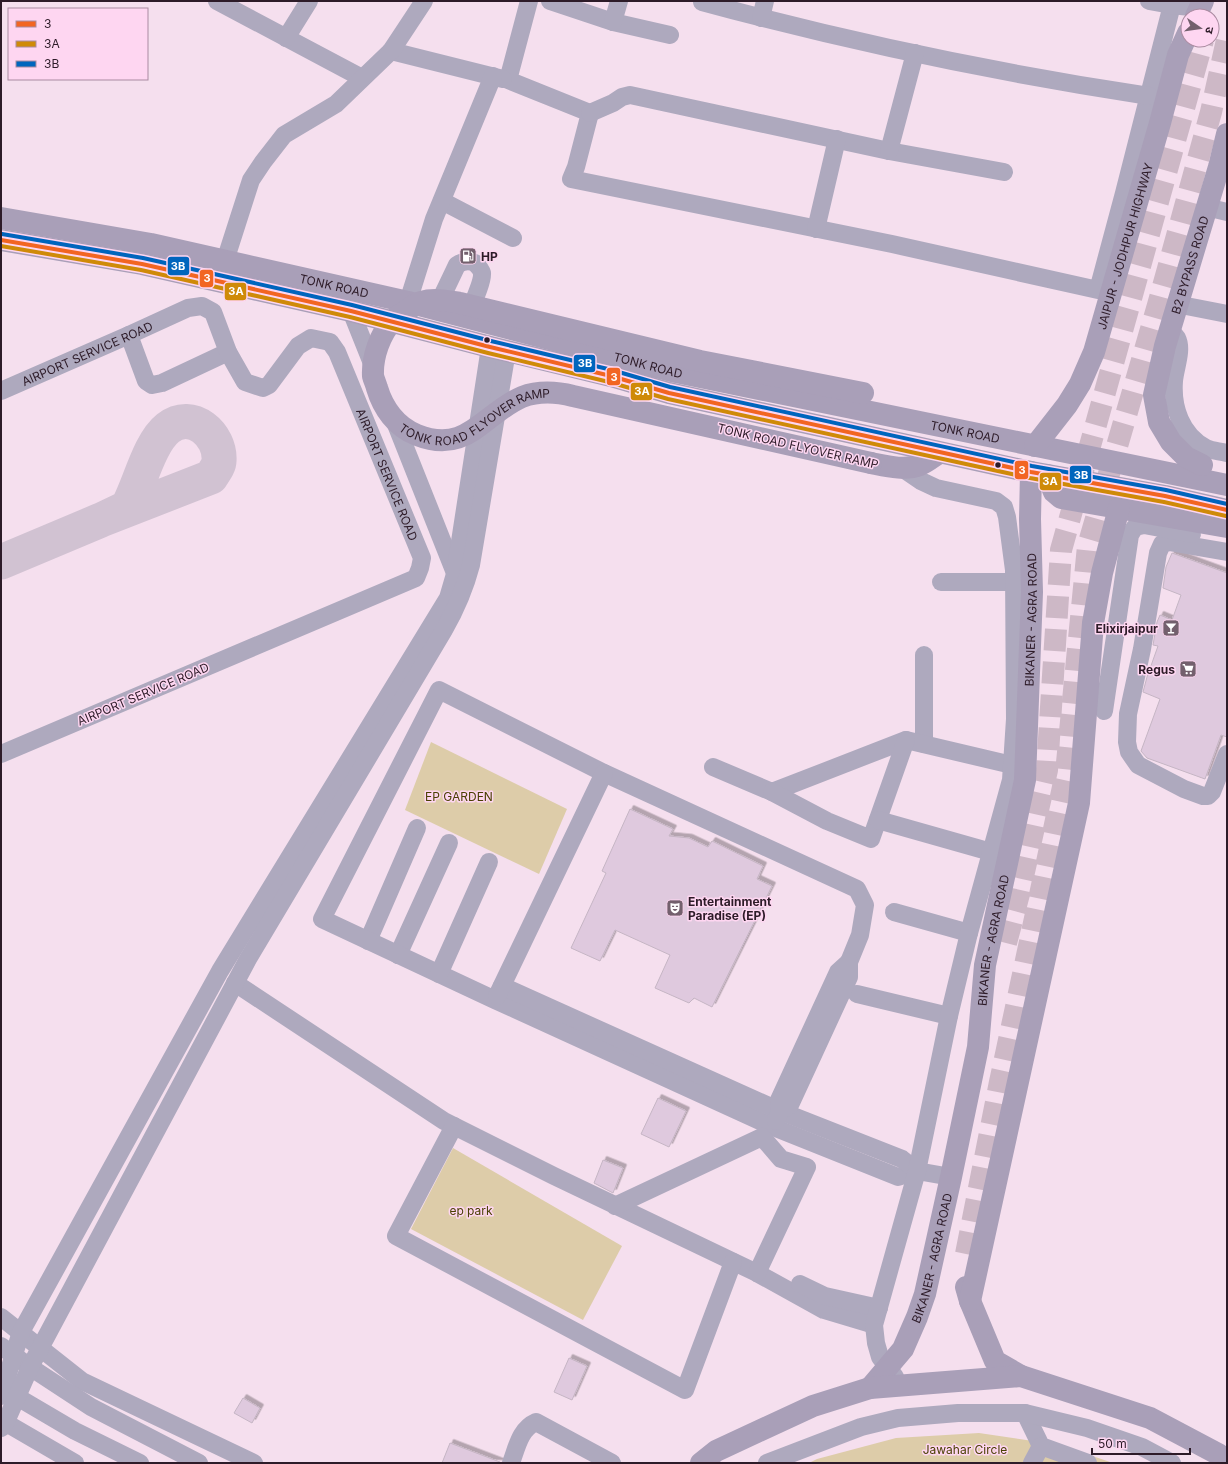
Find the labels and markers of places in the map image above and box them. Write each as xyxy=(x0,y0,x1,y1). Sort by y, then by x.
fuel station icon: HP xyxy=(458,246,478,266)
place label: HP xyxy=(481,249,498,264)
unlabelled marker xyxy=(482,335,492,345)
unlabelled marker xyxy=(993,460,1003,470)
bar icon: Elixirjaipur xyxy=(1161,618,1181,638)
place label: Elixirjaipur xyxy=(1096,621,1158,636)
supermarket icon: Regus xyxy=(1178,659,1198,679)
place label: Regus xyxy=(1138,662,1175,677)
place label: Entertainment Paradise (EP) xyxy=(688,894,772,923)
theatre icon: Entertainment Paradise (EP) xyxy=(665,898,685,918)

